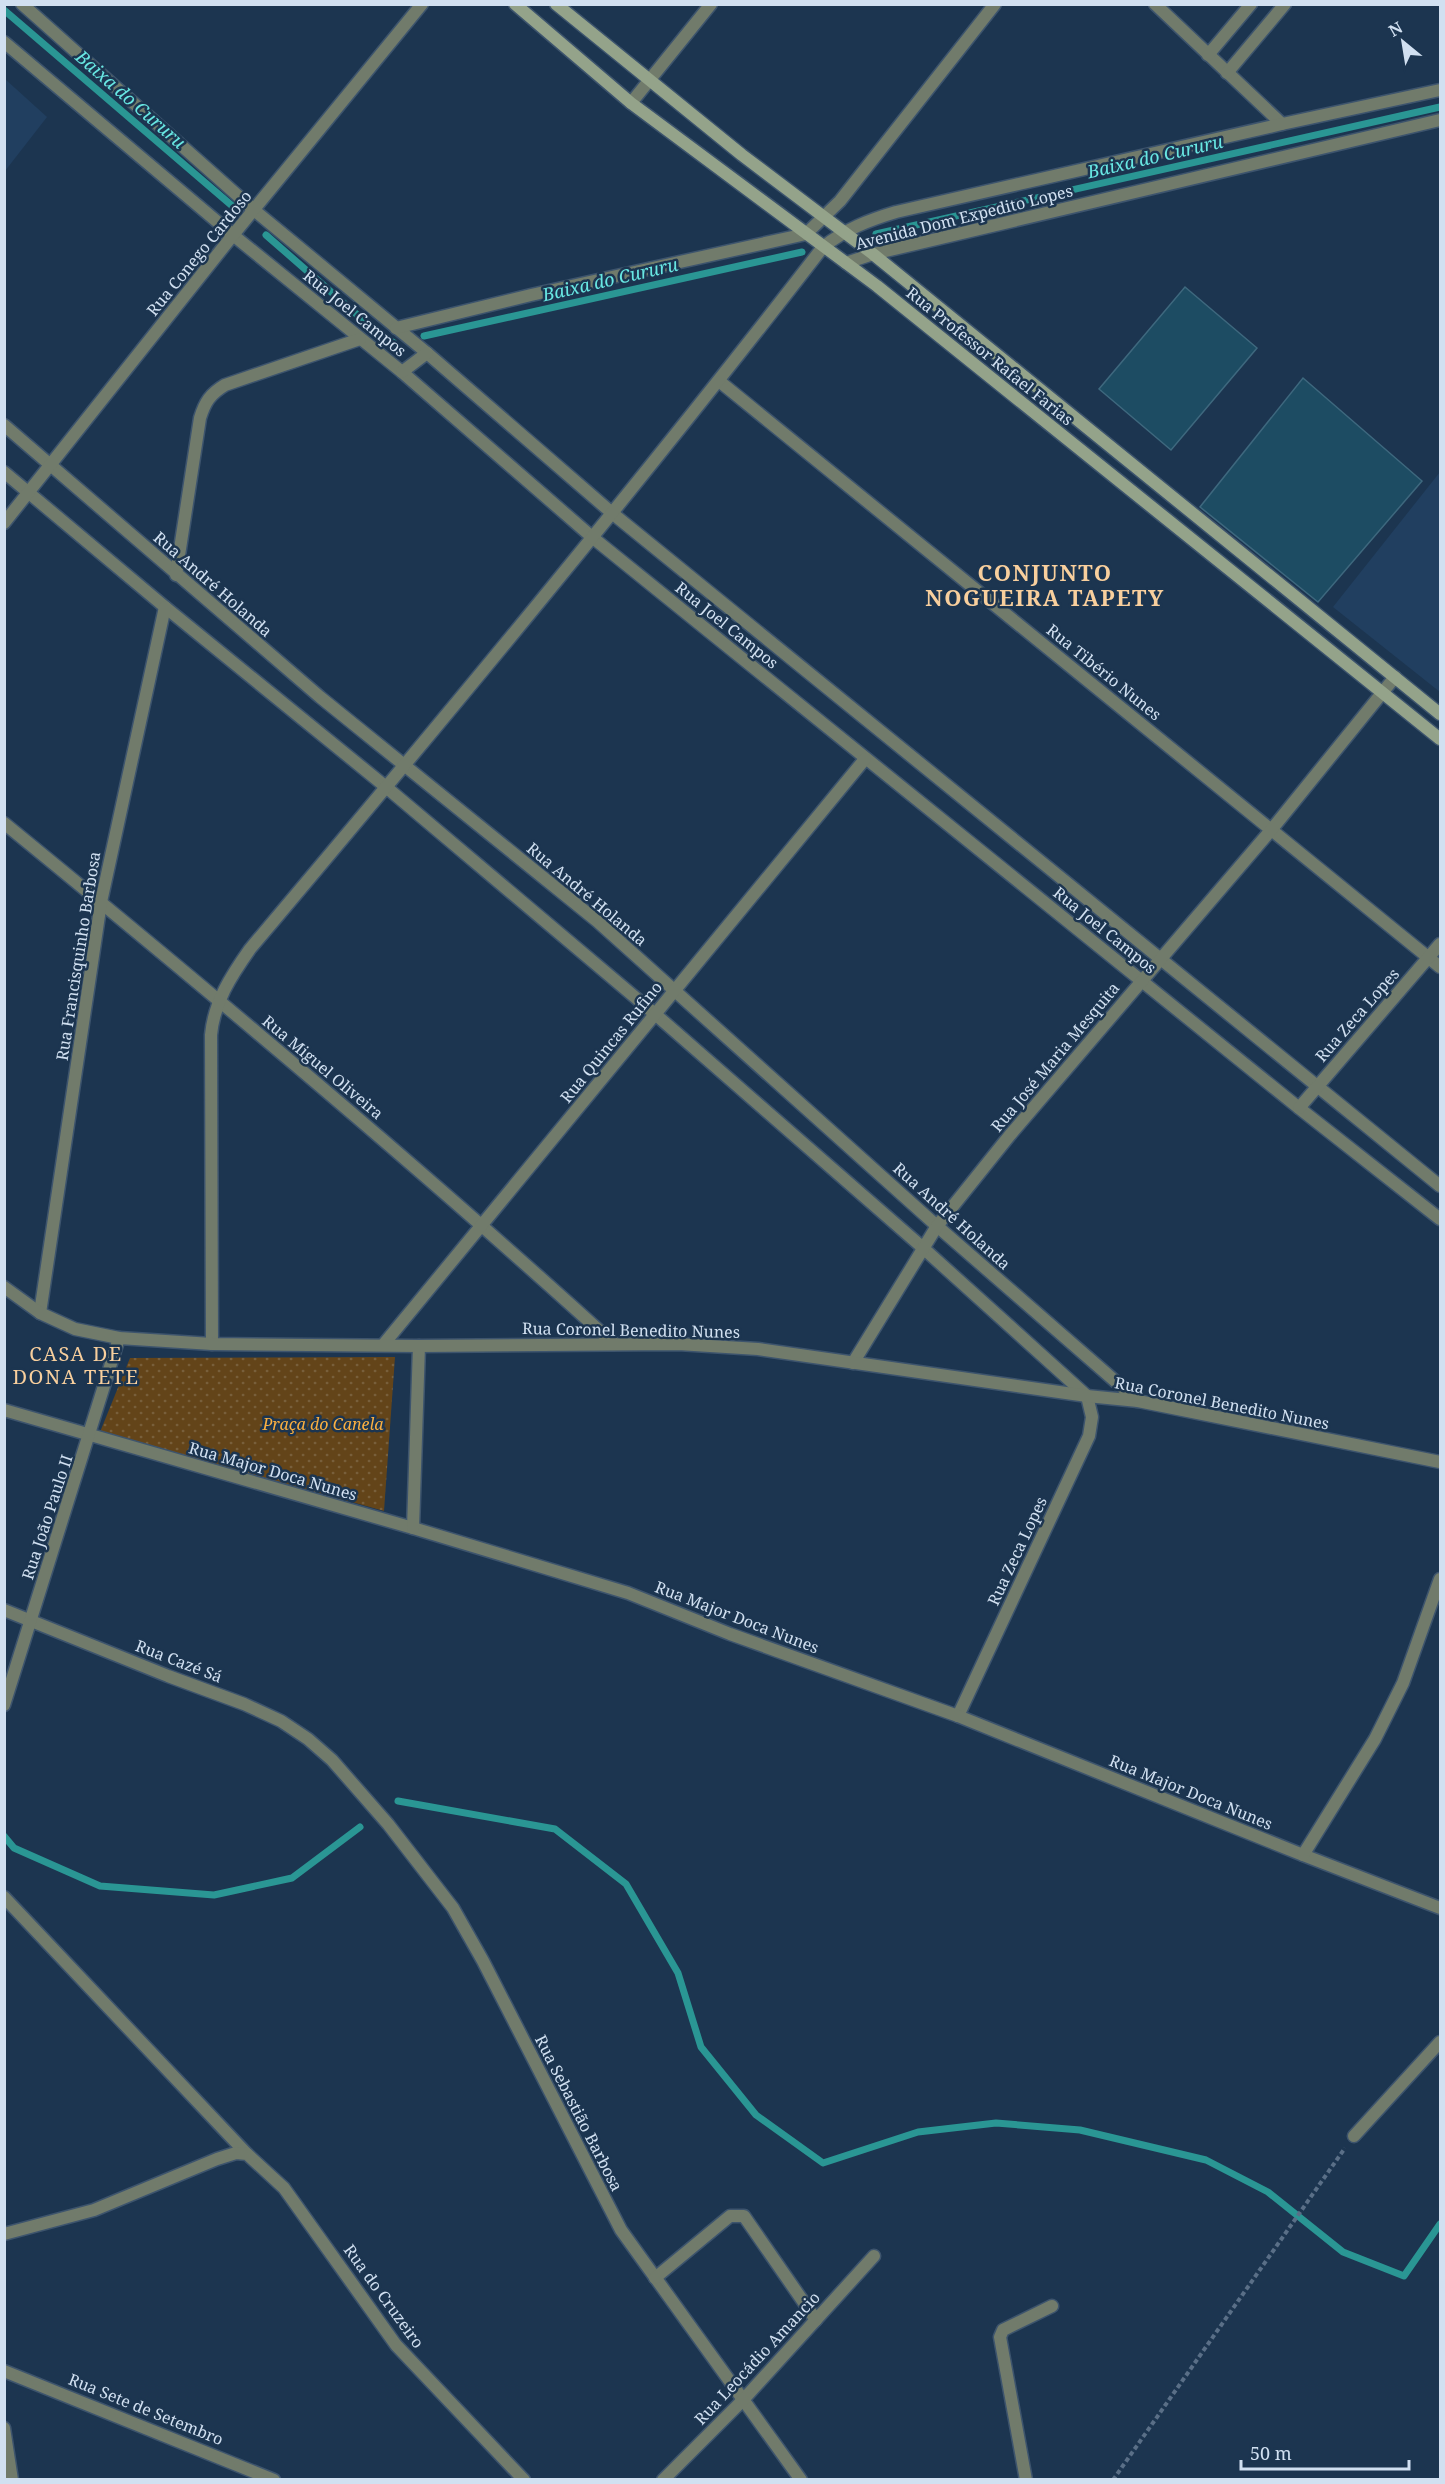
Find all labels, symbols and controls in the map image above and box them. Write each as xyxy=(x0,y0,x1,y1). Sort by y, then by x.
north arrow xyxy=(1373,12,1433,72)
text: N xyxy=(1385,16,1407,42)
water label: Baixa do Cururu xyxy=(70,44,191,154)
water label: Baixa do Cururu xyxy=(1084,129,1225,183)
street label: Avenida Dom Expedito Lopes xyxy=(853,179,1075,255)
street label: Rua Conego Cardoso xyxy=(141,186,257,320)
water label: Baixa do Cururu xyxy=(539,252,680,306)
street label: Rua Joel Campos xyxy=(299,265,411,361)
street label: Rua Professor Rafael Farias xyxy=(902,282,1078,430)
street label: Rua André Holanda xyxy=(149,526,277,642)
district label: CONJUNTO NOGUEIRA TAPETY xyxy=(925,557,1165,612)
street label: Rua Joel Campos xyxy=(671,577,783,673)
street label: Rua Tibério Nunes xyxy=(1042,619,1166,725)
street label: Rua André Holanda xyxy=(522,837,652,951)
street label: Rua Francisquinho Barbosa xyxy=(51,850,105,1062)
street label: Rua Joel Campos xyxy=(1049,882,1161,978)
street label: Rua Zeca Lopes xyxy=(1310,963,1404,1067)
street label: Rua Quincas Rufino xyxy=(555,977,667,1107)
street label: Rua José Maria Mesquita xyxy=(986,978,1124,1136)
street label: Rua Miguel Oliveira xyxy=(258,1010,388,1124)
street label: Rua André Holanda xyxy=(889,1157,1015,1275)
street label: Rua Coronel Benedito Nunes xyxy=(522,1317,740,1343)
district label: CASA DE DONA TETE xyxy=(13,1340,139,1390)
street label: Rua Coronel Benedito Nunes xyxy=(1113,1371,1331,1435)
park label: Praça do Canela xyxy=(261,1413,384,1435)
street label: Rua Major Doca Nunes xyxy=(186,1436,360,1506)
street label: Rua João Paulo II xyxy=(16,1452,78,1582)
street label: Rua Zeca Lopes xyxy=(982,1493,1052,1609)
street label: Rua Major Doca Nunes xyxy=(652,1576,822,1658)
street label: Rua Cazé Sá xyxy=(132,1634,226,1688)
street label: Rua Major Doca Nunes xyxy=(1106,1749,1276,1835)
street label: Rua Sebastião Barbosa xyxy=(530,2031,628,2195)
street label: Rua do Cruzeiro xyxy=(339,2240,429,2352)
street label: Rua Leocádio Amancio xyxy=(689,2287,825,2429)
street label: Rua Sete de Setembro xyxy=(65,2368,227,2450)
scale bar xyxy=(1241,2433,1409,2471)
text: 50 m xyxy=(1250,2441,1292,2465)

